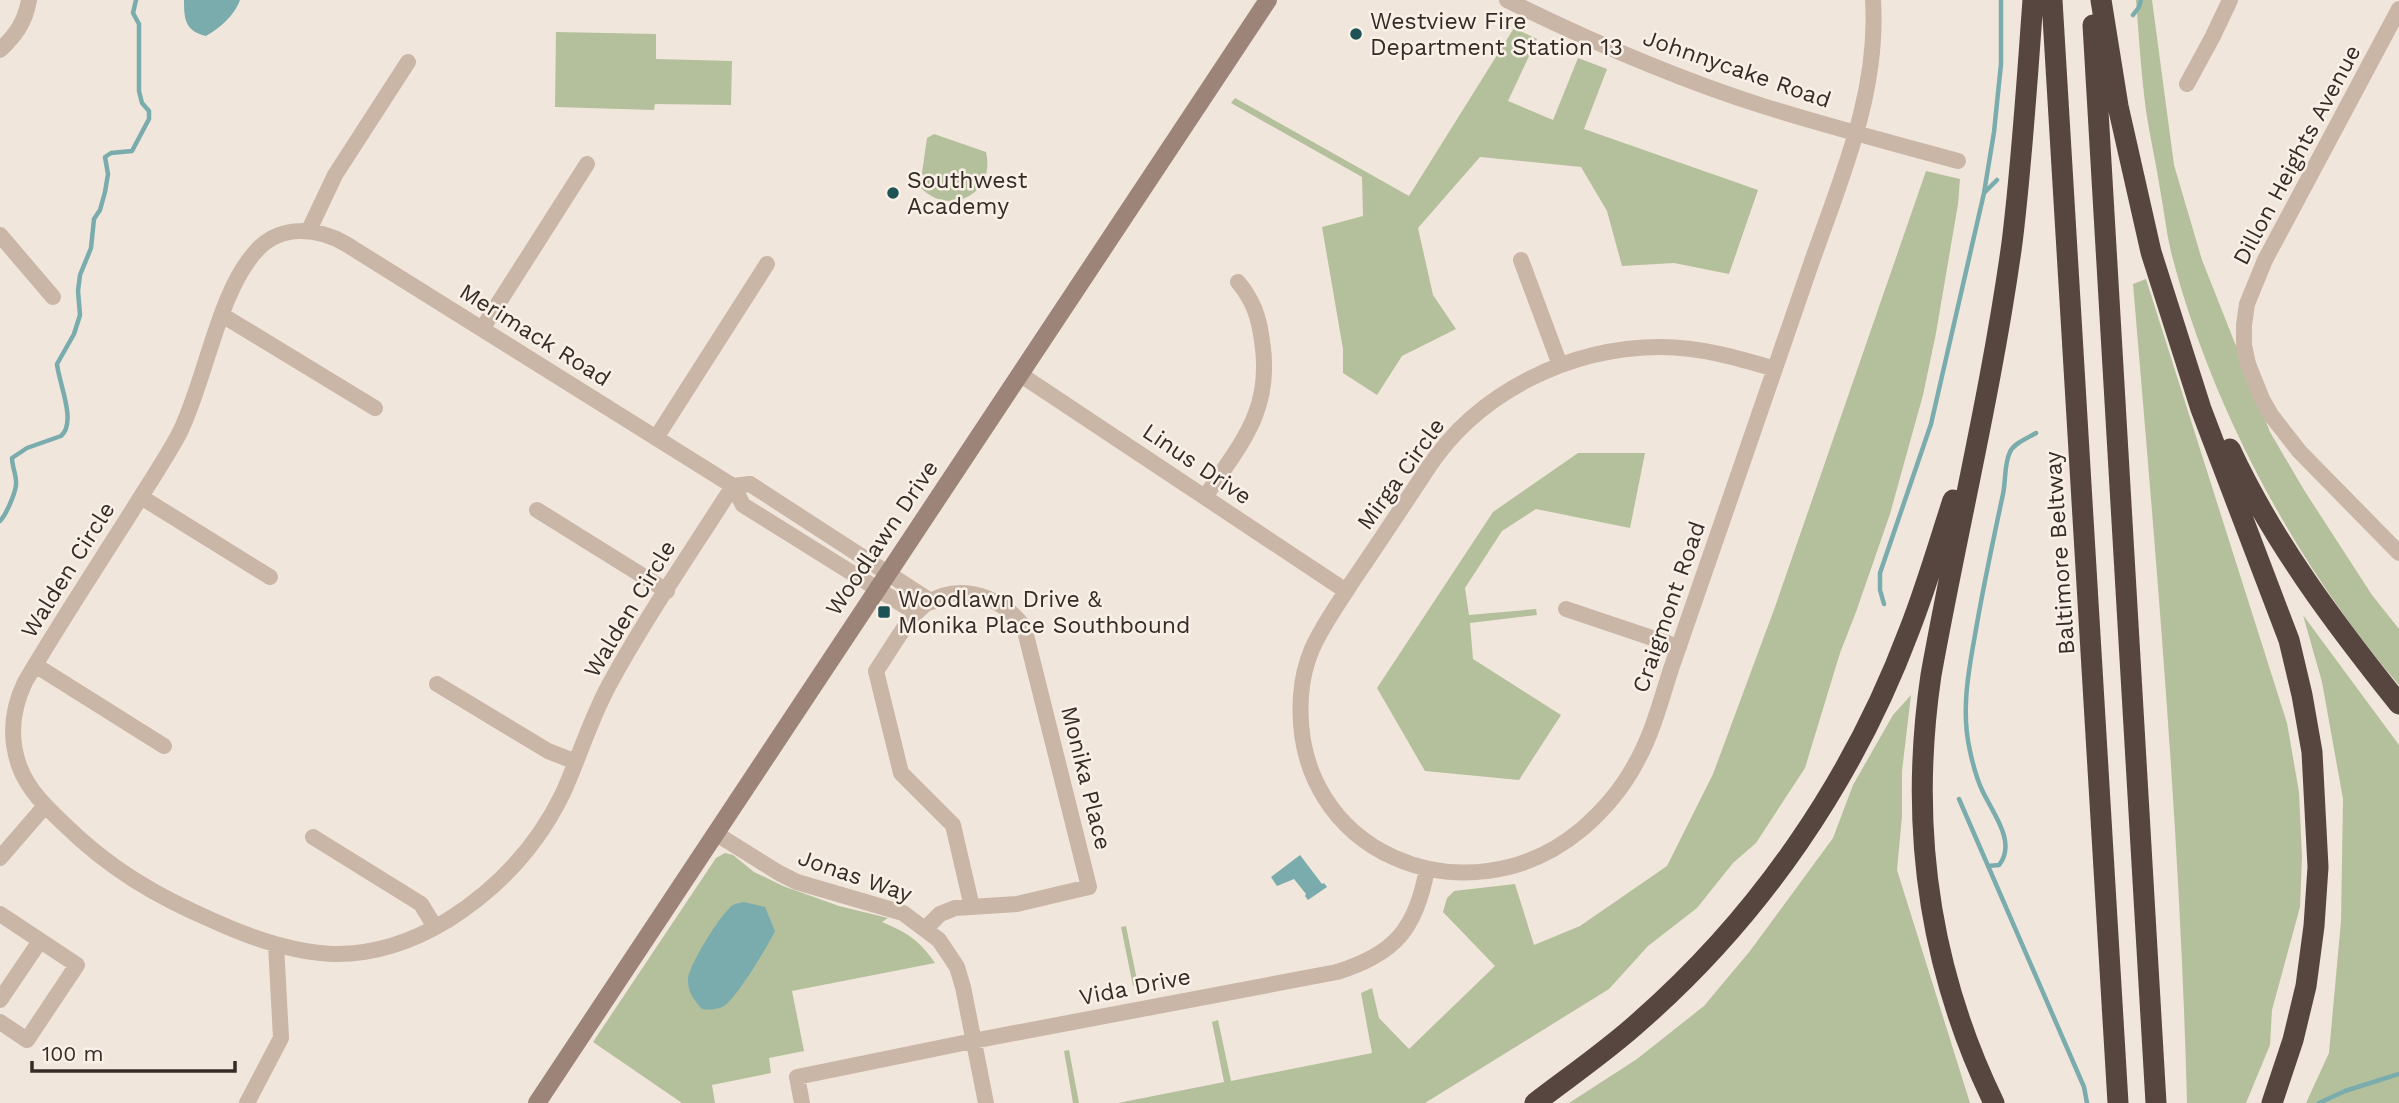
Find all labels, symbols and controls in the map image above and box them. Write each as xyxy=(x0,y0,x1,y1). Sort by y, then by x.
place label: Westview Fire Department Station 13 xyxy=(1370,8,1623,61)
street label: Johnnycake Road xyxy=(1640,24,1834,114)
marker: Westview Fire Department Station 13 xyxy=(1348,26,1364,42)
street label: Dillon Heights Avenue xyxy=(2228,41,2366,269)
place label: Southwest Academy xyxy=(907,167,1028,220)
marker: Southwest Academy xyxy=(885,185,901,201)
street label: Merimack Road xyxy=(455,278,615,392)
street label: Mirga Circle xyxy=(1352,413,1450,535)
street label: Linus Drive xyxy=(1137,418,1257,510)
street label: Baltimore Beltway xyxy=(2039,450,2081,656)
street label: Woodlawn Drive xyxy=(820,455,944,621)
street label: Walden Circle xyxy=(15,497,121,643)
street label: Craigmont Road xyxy=(1627,518,1711,696)
street label: Walden Circle xyxy=(578,536,682,682)
place label: Woodlawn Drive & Monika Place Southbound xyxy=(898,586,1191,639)
marker: Woodlawn Drive & Monika Place Southbound xyxy=(876,604,892,620)
street label: Monika Place xyxy=(1055,703,1117,853)
street label: Jonas Way xyxy=(794,844,916,908)
street label: Vida Drive xyxy=(1077,963,1193,1011)
scale bar xyxy=(32,1030,234,1074)
text: 100 m xyxy=(42,1041,104,1066)

